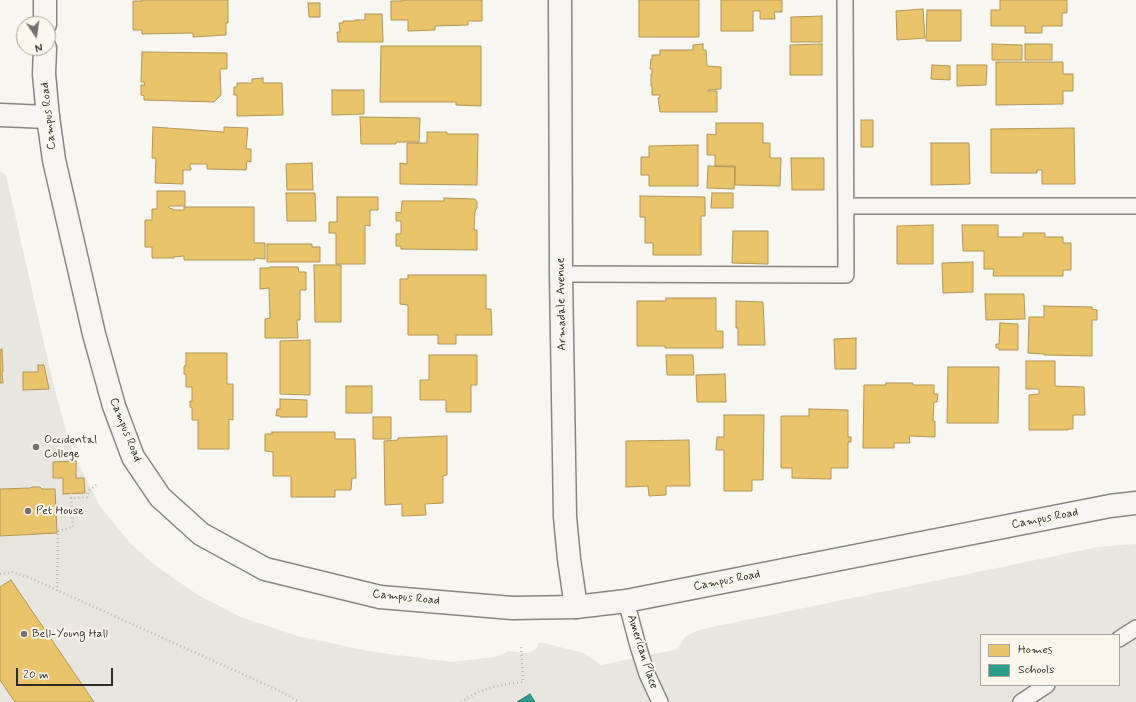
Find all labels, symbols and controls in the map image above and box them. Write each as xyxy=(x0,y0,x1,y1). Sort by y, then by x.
north arrow xyxy=(16,16,56,56)
text: N xyxy=(33,39,44,54)
street label: Campus Road xyxy=(38,82,60,150)
street label: Armadale Avenue xyxy=(554,257,570,351)
street label: Campus Road xyxy=(106,396,144,464)
place label: Occidental College xyxy=(44,433,97,461)
marker: Occidental College xyxy=(31,442,41,452)
place label: Pet House xyxy=(36,504,84,518)
street label: Campus Road xyxy=(1010,505,1080,533)
marker: Pet House xyxy=(23,506,33,516)
street label: Campus Road xyxy=(692,567,762,595)
street label: Campus Road xyxy=(372,587,440,609)
street label: American Place xyxy=(623,613,661,691)
place label: Bell-Young Hall xyxy=(32,627,108,641)
marker: Bell-Young Hall xyxy=(19,629,29,639)
legend xyxy=(980,634,1120,686)
text: Homes xyxy=(1018,642,1053,658)
scale bar xyxy=(18,660,115,686)
text: Schools xyxy=(1018,662,1054,678)
text: 20 m xyxy=(23,667,49,683)

